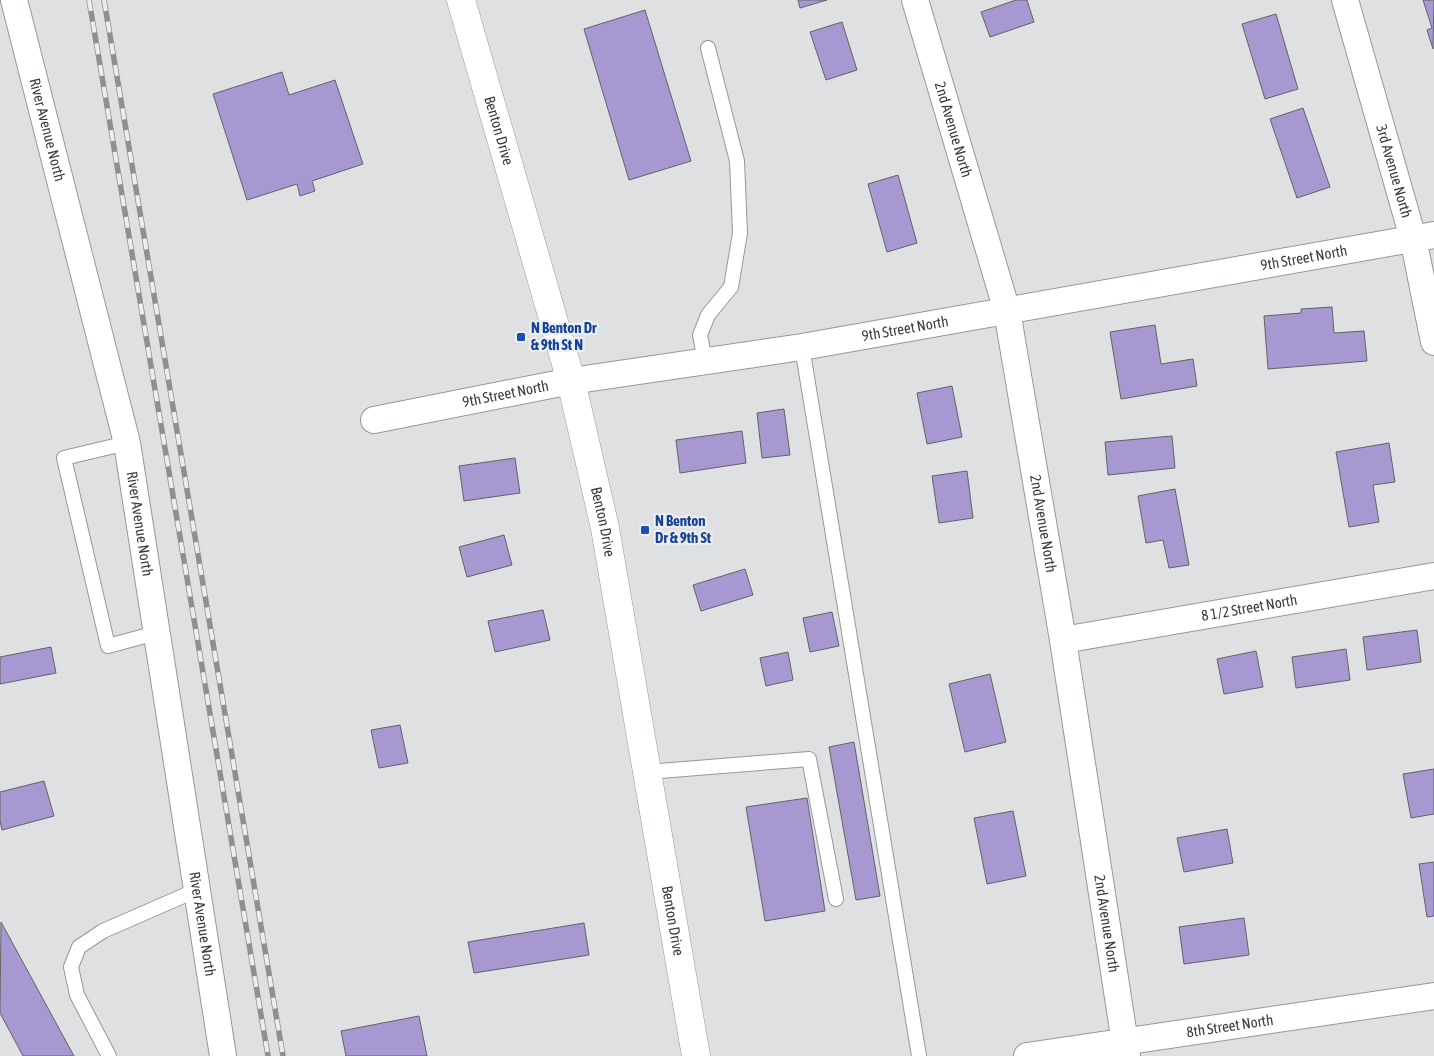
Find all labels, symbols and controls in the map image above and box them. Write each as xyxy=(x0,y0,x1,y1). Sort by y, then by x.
street label: River Avenue North xyxy=(26,76,69,183)
street label: 2nd Avenue North xyxy=(932,79,976,179)
street label: Benton Drive xyxy=(481,94,517,167)
street label: 3rd Avenue North xyxy=(1373,122,1416,220)
street label: 9th Street North xyxy=(1259,242,1348,274)
street label: 9th Street North xyxy=(860,312,950,344)
place label: N Benton Dr & 9th St N xyxy=(531,319,597,353)
marker: N Benton Dr & 9th St N xyxy=(515,331,527,343)
street label: 9th Street North xyxy=(461,377,550,410)
street label: River Avenue North xyxy=(124,470,157,577)
street label: 2nd Avenue North xyxy=(1027,473,1060,574)
street label: Benton Drive xyxy=(588,485,619,558)
place label: N Benton Dr & 9th St xyxy=(655,512,712,546)
marker: N Benton Dr & 9th St xyxy=(639,524,651,536)
street label: 8 1/2 Street North xyxy=(1200,591,1299,624)
street label: River Avenue North xyxy=(186,870,219,977)
street label: 2nd Avenue North xyxy=(1091,873,1123,974)
street label: Benton Drive xyxy=(659,884,688,957)
street label: 8th Street North xyxy=(1185,1011,1274,1040)

